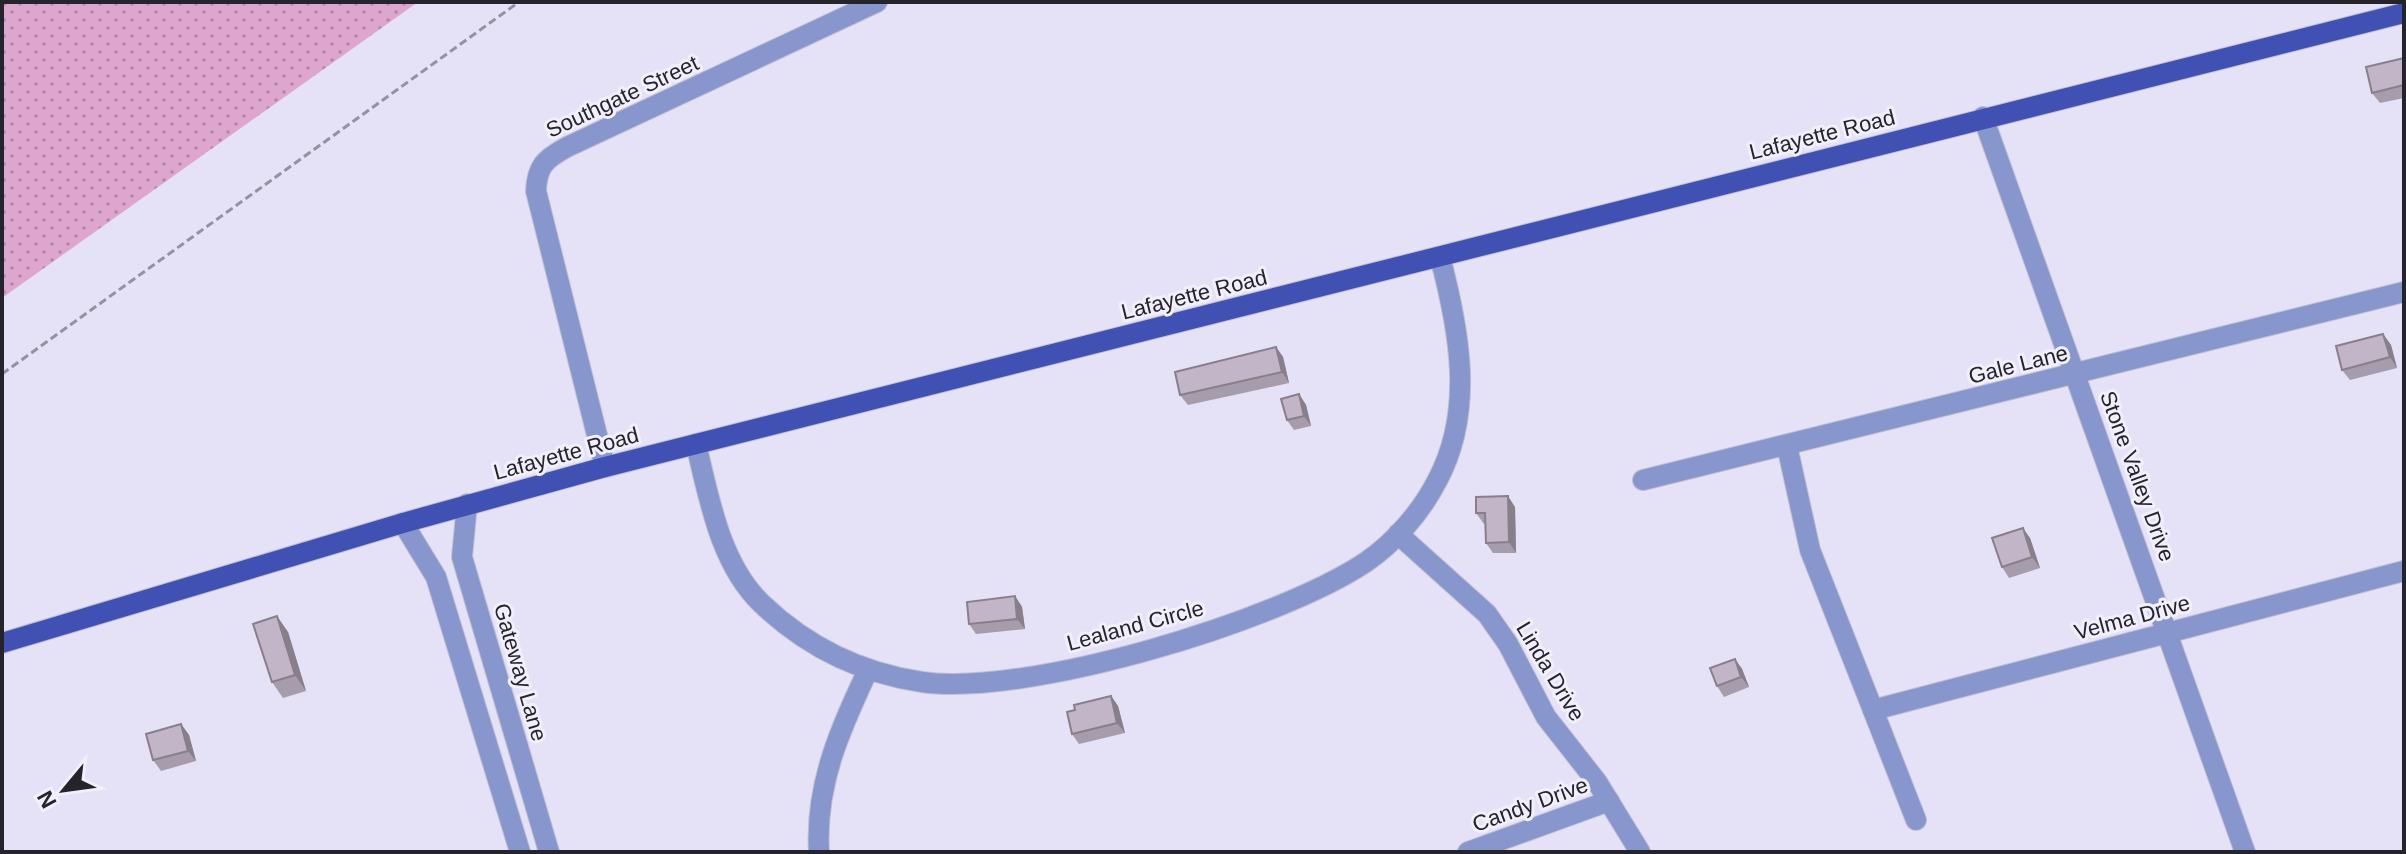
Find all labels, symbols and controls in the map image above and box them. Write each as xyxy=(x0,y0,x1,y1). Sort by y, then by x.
street label: Southgate Street xyxy=(542,50,702,143)
street label: Lafayette Road xyxy=(1747,104,1898,165)
street label: Lafayette Road xyxy=(1119,264,1270,325)
street label: Gale Lane xyxy=(1966,340,2070,389)
street label: Stone Valley Drive xyxy=(2095,388,2180,565)
street label: Lafayette Road xyxy=(491,422,641,485)
street label: Velma Drive xyxy=(2072,590,2193,645)
street label: Lealand Circle xyxy=(1064,595,1206,656)
street label: Gateway Lane xyxy=(489,601,552,744)
street label: Linda Drive xyxy=(1511,617,1590,725)
north arrow xyxy=(24,750,104,830)
street label: Candy Drive xyxy=(1469,772,1591,837)
text: N xyxy=(32,786,62,812)

